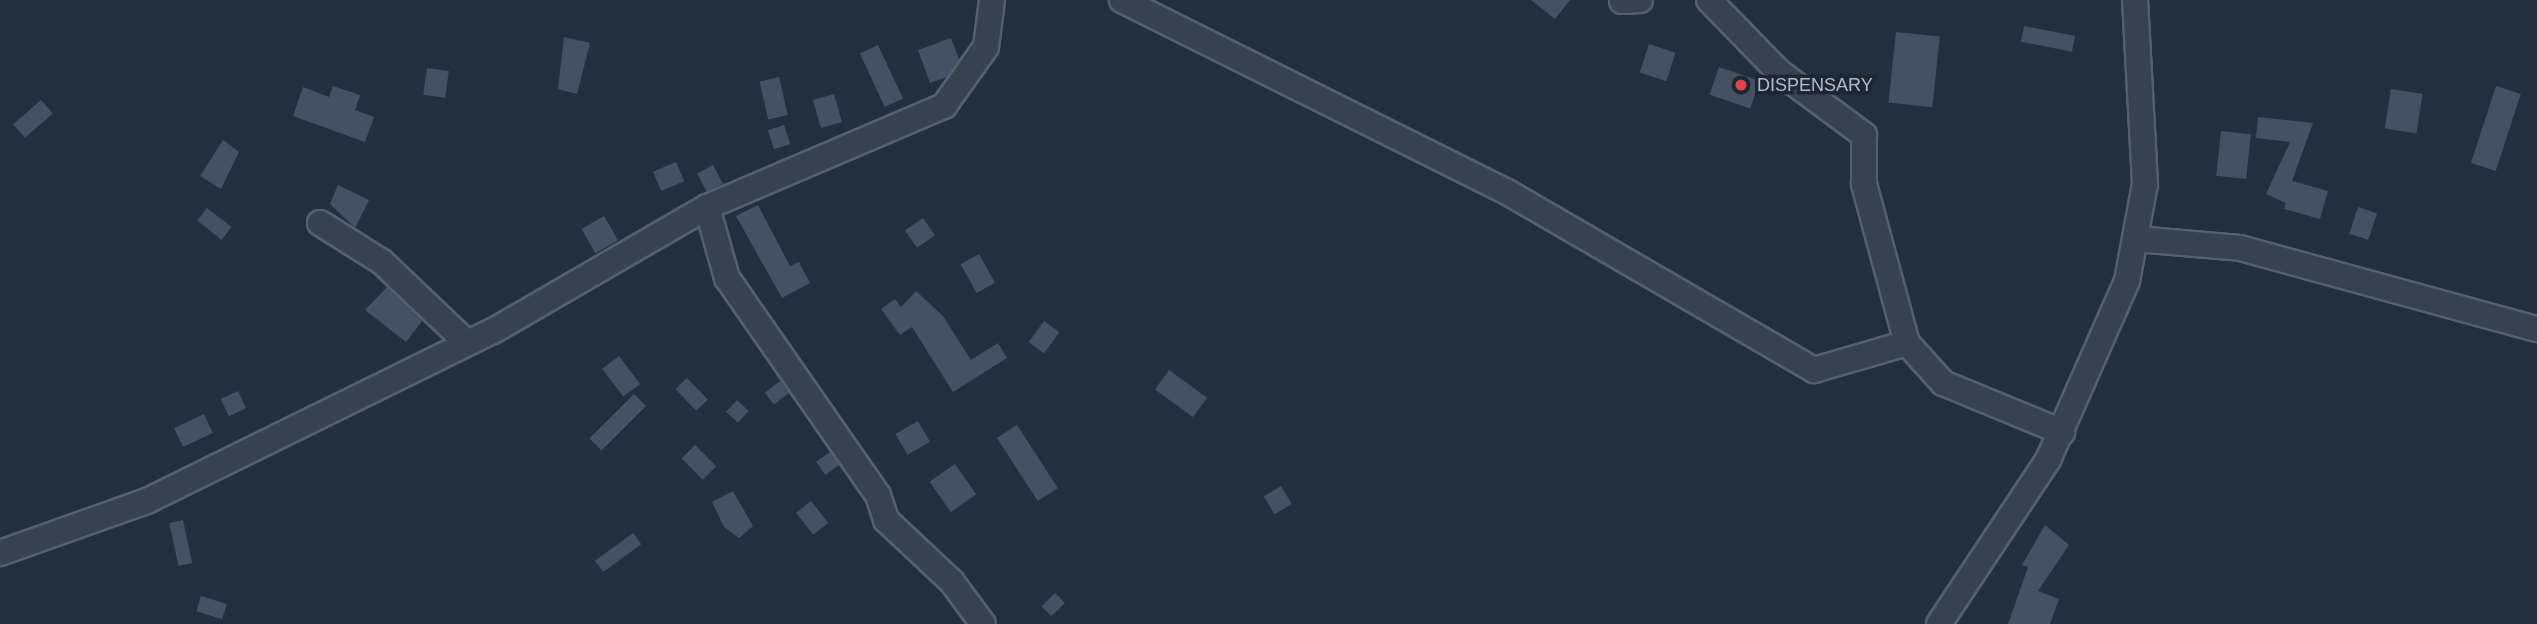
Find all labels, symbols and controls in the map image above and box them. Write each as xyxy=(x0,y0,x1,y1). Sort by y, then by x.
place label: DISPENSARY xyxy=(1757,74,1873,96)
marker: DISPENSARY xyxy=(1731,75,1751,95)

